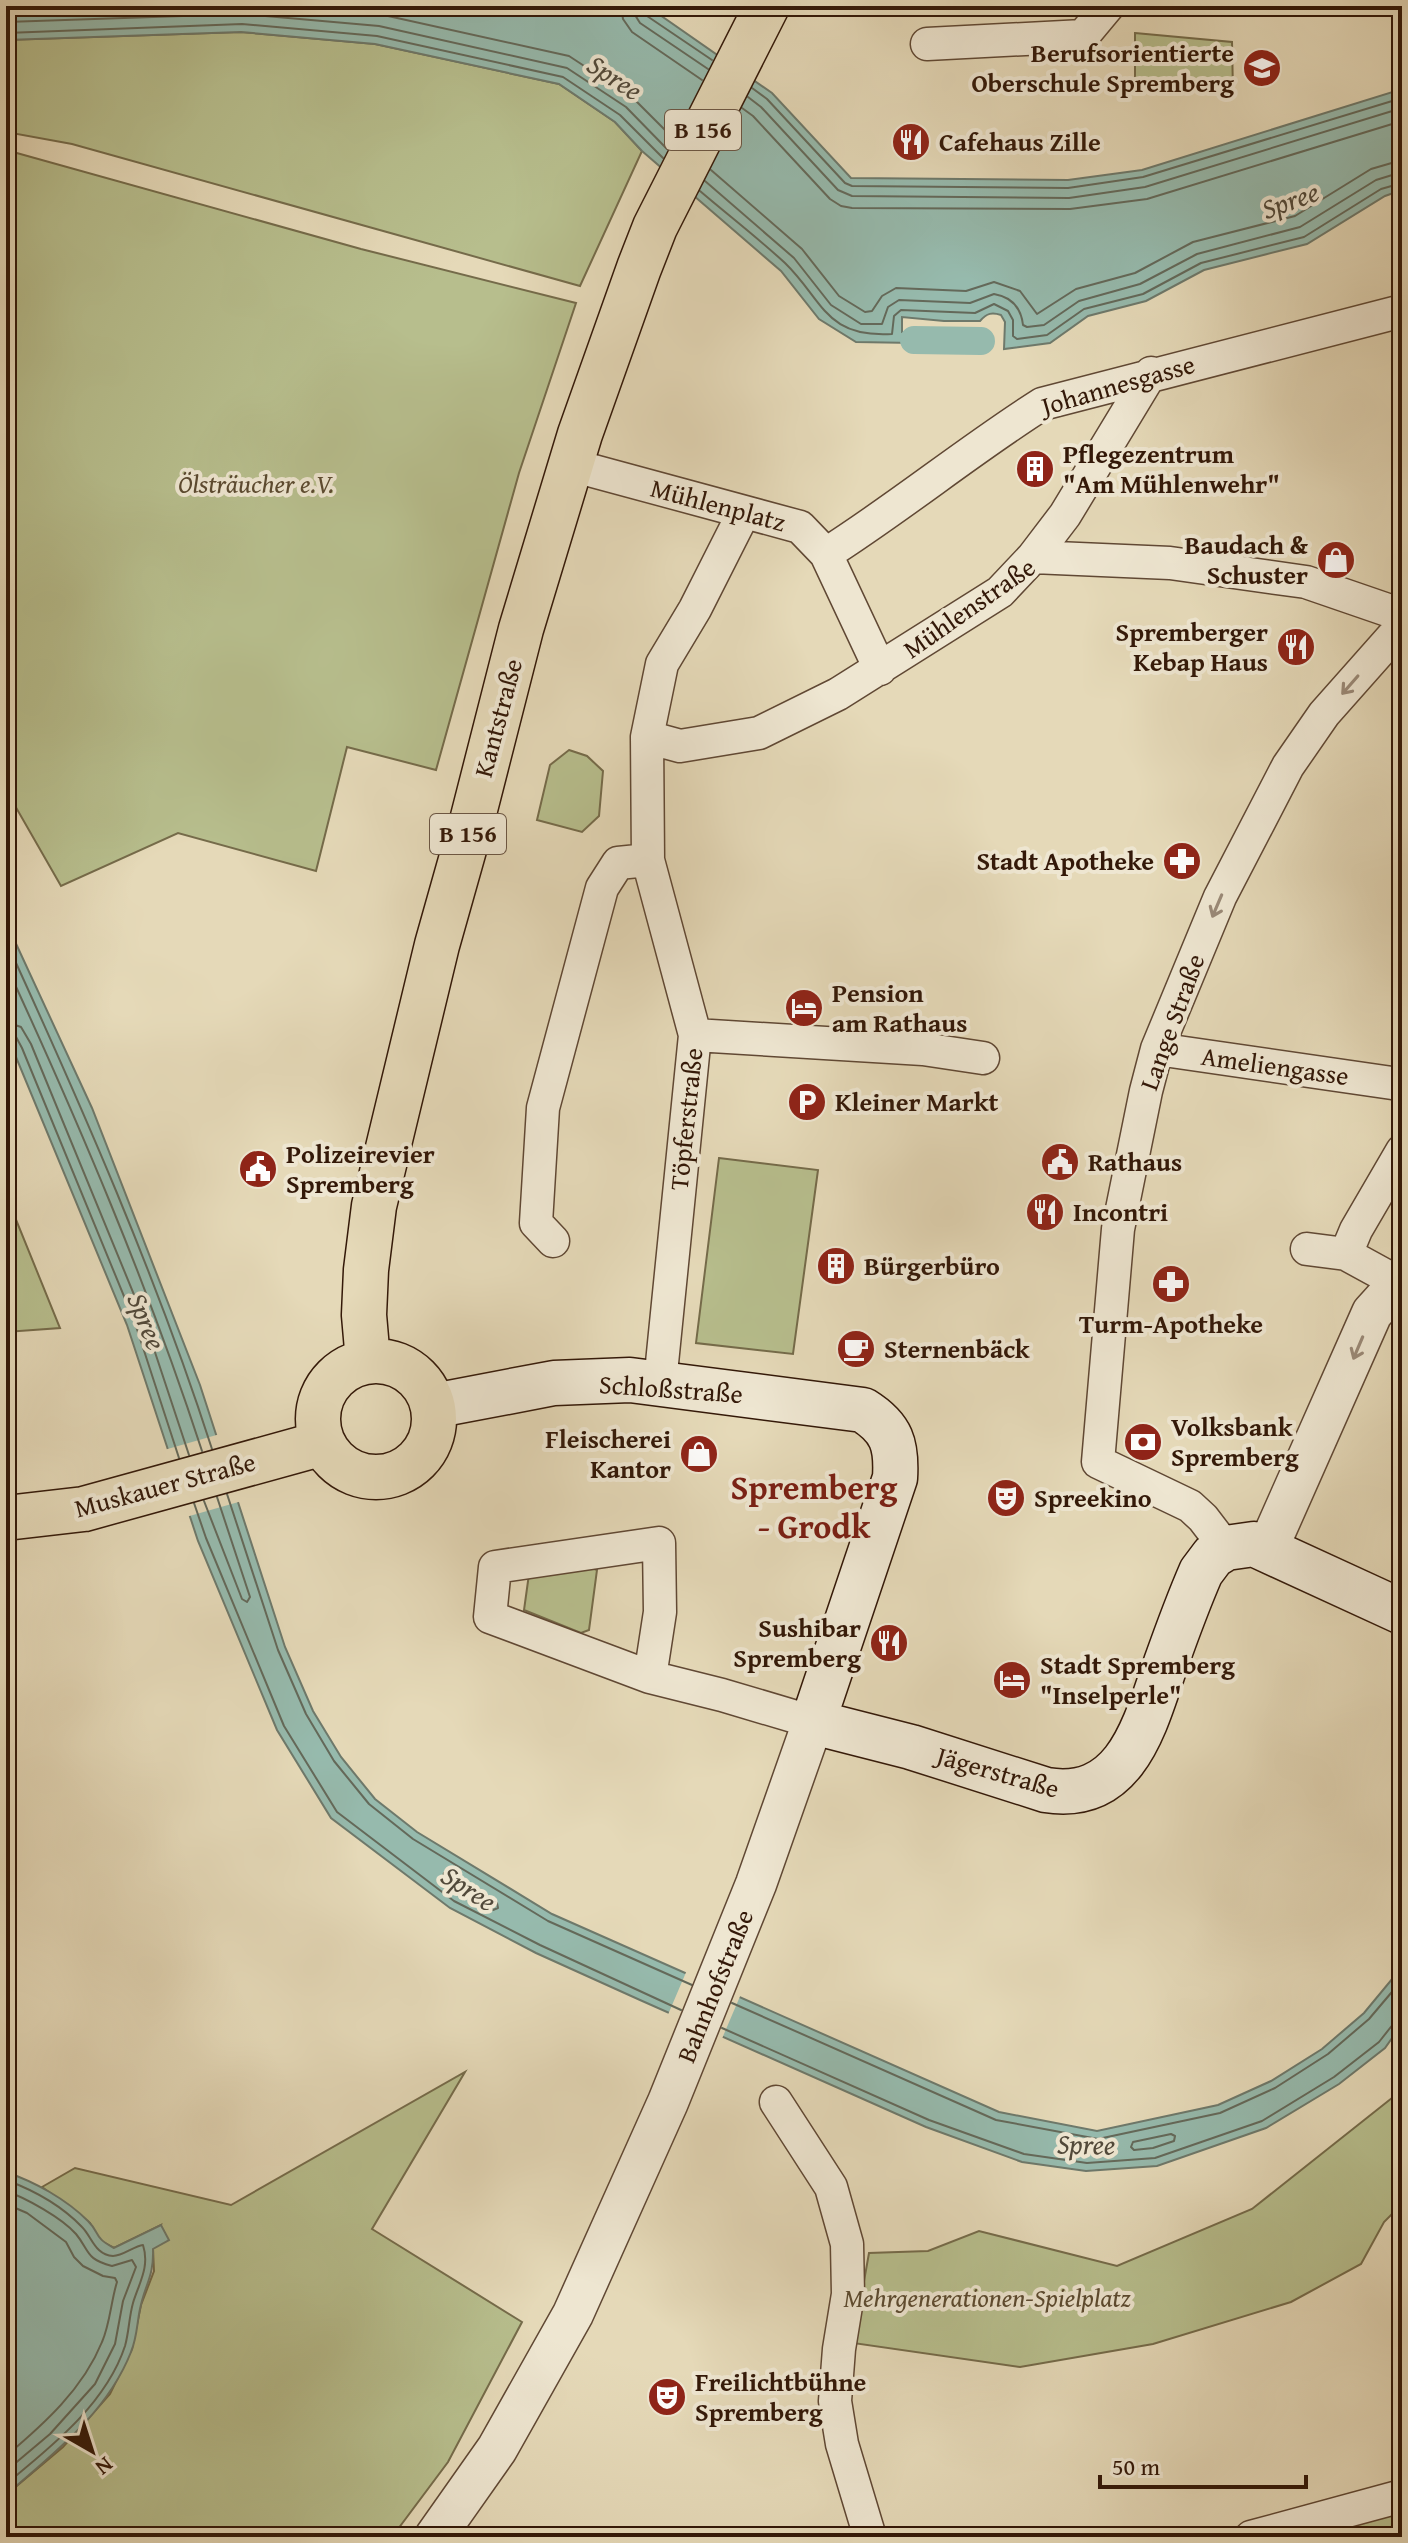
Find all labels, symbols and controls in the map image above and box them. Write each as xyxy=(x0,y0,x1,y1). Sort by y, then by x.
place label: Berufsorientierte Oberschule Spremberg xyxy=(971,33,1234,102)
water label: Spree xyxy=(580,43,651,110)
school or university icon: Berufsorientierte Oberschule Spremberg xyxy=(1241,47,1283,89)
road number: B 156 xyxy=(665,110,741,150)
restaurant icon: Cafehaus Zille xyxy=(890,121,932,163)
place label: Cafehaus Zille xyxy=(939,122,1101,161)
water label: Spree xyxy=(1255,170,1324,229)
street label: Johannesgasse xyxy=(1034,344,1199,426)
place label: Pflegezentrum "Am Mühlenwehr" xyxy=(1063,434,1280,503)
building icon: Pflegezentrum "Am Mühlenwehr" xyxy=(1014,448,1056,490)
park label: Ölsträucher e.V. xyxy=(178,464,334,503)
street label: Mühlenplatz xyxy=(646,468,790,541)
place label: Baudach & Schuster xyxy=(1185,525,1309,594)
shop icon: Baudach & Schuster xyxy=(1315,539,1357,581)
street label: Mühlenstraße xyxy=(895,548,1043,668)
place label: Spremberger Kebap Haus xyxy=(1116,612,1268,681)
restaurant icon: Spremberger Kebap Haus xyxy=(1275,626,1317,668)
street label: Kantstraße xyxy=(463,654,532,781)
one-way arrow xyxy=(1342,674,1360,694)
road number: B 156 xyxy=(430,814,506,854)
pharmacy icon: Stadt Apotheke xyxy=(1161,840,1203,882)
place label: Stadt Apotheke xyxy=(976,841,1154,880)
one-way arrow xyxy=(1208,894,1223,918)
street label: Lange Straße xyxy=(1129,948,1214,1095)
place label: Pension am Rathaus xyxy=(832,973,967,1042)
hotel icon: Pension am Rathaus xyxy=(783,987,825,1029)
street label: Ameliengasse xyxy=(1199,1036,1351,1095)
street label: Töpferstraße xyxy=(659,1046,712,1192)
parking icon: Kleiner Markt xyxy=(786,1081,828,1123)
place label: Kleiner Markt xyxy=(835,1082,999,1121)
place label: Polizeirevier Spremberg xyxy=(286,1134,435,1203)
public building icon: Rathaus xyxy=(1039,1141,1081,1183)
place label: Rathaus xyxy=(1088,1142,1182,1181)
public building icon: Polizeirevier Spremberg xyxy=(237,1148,279,1190)
restaurant icon: Incontri xyxy=(1024,1191,1066,1233)
place label: Incontri xyxy=(1073,1192,1168,1231)
building icon: Bürgerbüro xyxy=(815,1245,857,1287)
place label: Bürgerbüro xyxy=(864,1246,1000,1285)
pharmacy icon: Turm-Apotheke xyxy=(1150,1263,1192,1305)
water label: Spree xyxy=(118,1286,177,1356)
place label: Turm-Apotheke xyxy=(1079,1304,1263,1343)
cafe icon: Sternenbäck xyxy=(835,1328,877,1370)
place label: Sternenbäck xyxy=(884,1329,1030,1368)
one-way arrow xyxy=(1350,1335,1364,1360)
street label: Schloßstraße xyxy=(598,1364,744,1413)
place label: Volksbank Spremberg xyxy=(1171,1407,1299,1476)
place label: Fleischerei Kantor xyxy=(545,1419,671,1488)
bank icon: Volksbank Spremberg xyxy=(1122,1421,1164,1463)
shop icon: Fleischerei Kantor xyxy=(678,1433,720,1475)
street label: Muskauer Straße xyxy=(70,1442,260,1527)
district label: Spremberg - Grodk xyxy=(731,1462,898,1550)
theatre icon: Spreekino xyxy=(985,1477,1027,1519)
place label: Spreekino xyxy=(1034,1478,1152,1517)
place label: Sushibar Spremberg xyxy=(733,1608,861,1677)
restaurant icon: Sushibar Spremberg xyxy=(868,1622,910,1664)
place label: Stadt Spremberg "Inselperle" xyxy=(1040,1645,1235,1714)
hotel icon: Stadt Spremberg "Inselperle" xyxy=(991,1659,1033,1701)
street label: Jägerstraße xyxy=(929,1735,1064,1808)
water label: Spree xyxy=(434,1854,505,1921)
street label: Bahnhofstraße xyxy=(666,1903,763,2068)
water label: Spree xyxy=(1056,2122,1116,2165)
park label: Mehrgenerationen-Spielplatz xyxy=(844,2278,1131,2317)
place label: Freilichtbühne Spremberg xyxy=(695,2362,867,2431)
theatre icon: Freilichtbühne Spremberg xyxy=(646,2376,688,2418)
north arrow xyxy=(52,2411,132,2491)
scale bar xyxy=(1100,2439,1306,2489)
text: N xyxy=(89,2449,120,2484)
text: 50 m xyxy=(1112,2449,1160,2484)

